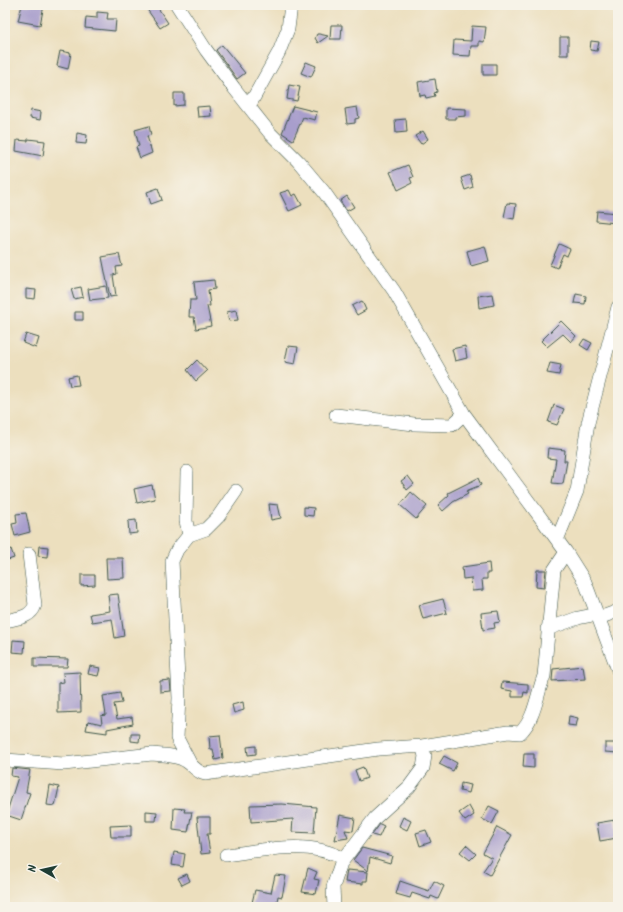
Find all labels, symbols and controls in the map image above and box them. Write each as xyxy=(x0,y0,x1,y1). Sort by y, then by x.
north arrow xyxy=(22,850,62,890)
text: N xyxy=(24,864,42,873)

